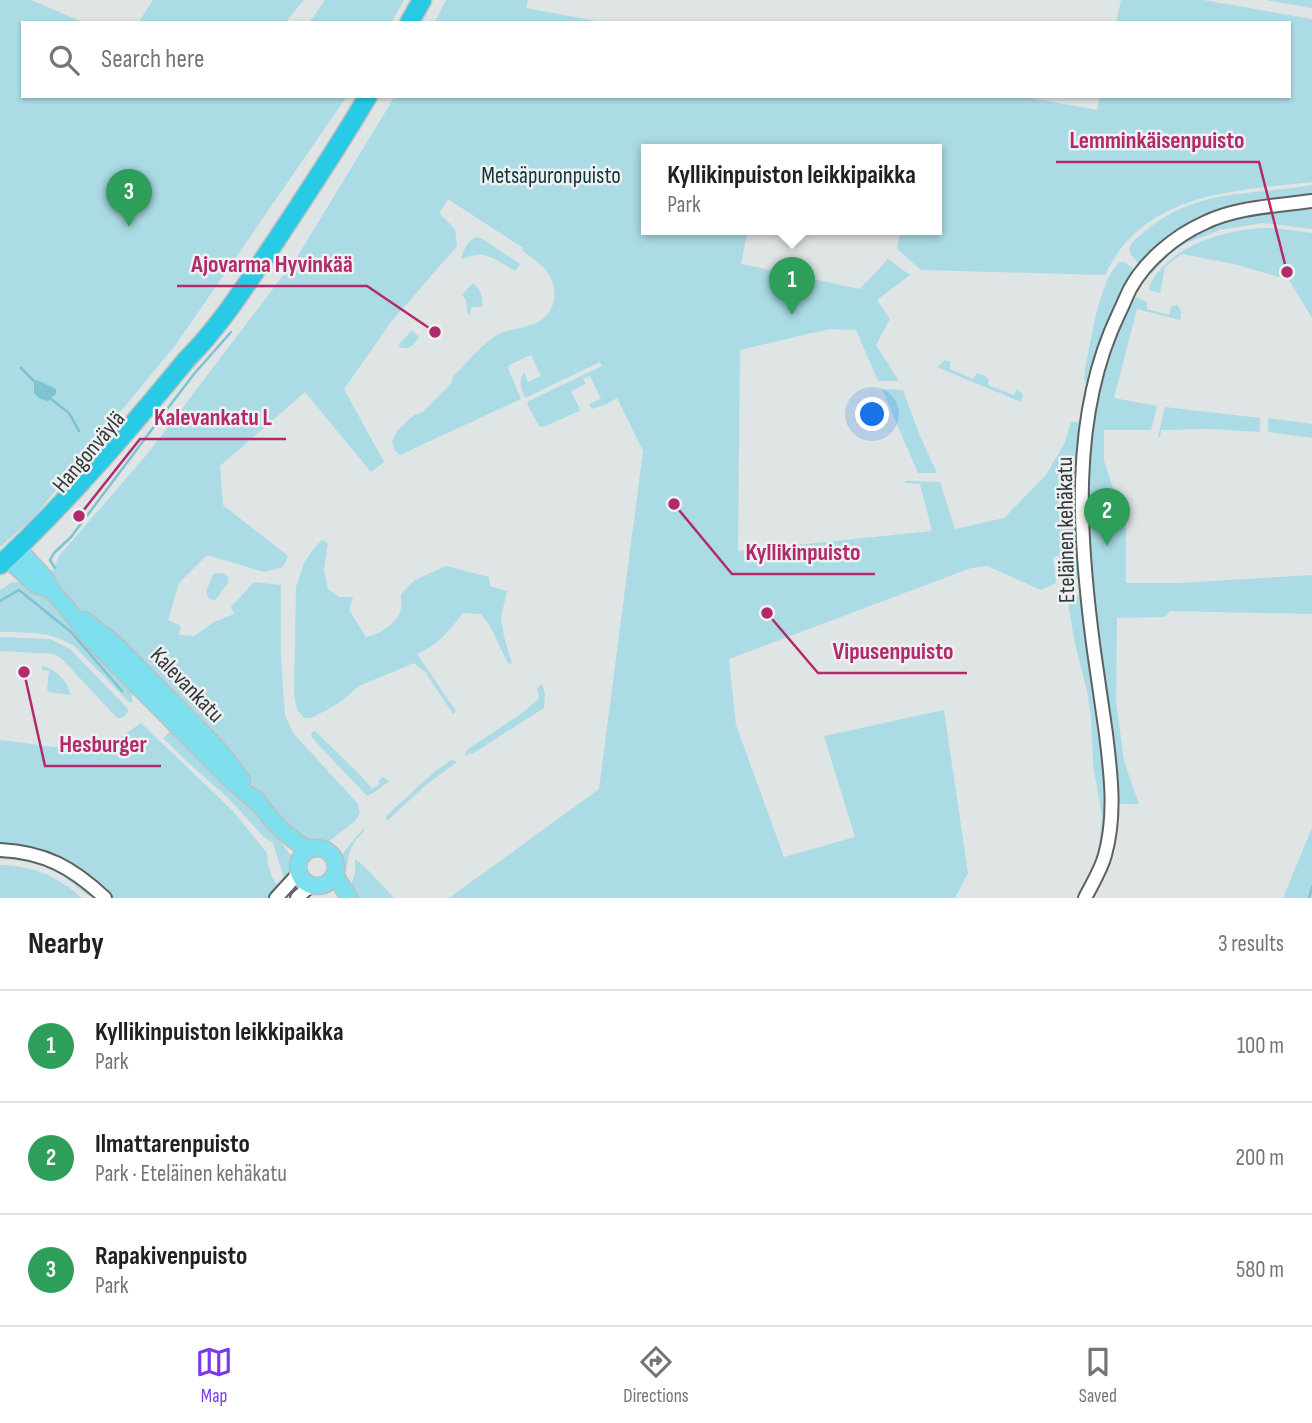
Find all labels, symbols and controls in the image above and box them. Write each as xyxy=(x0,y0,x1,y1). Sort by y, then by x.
search box xyxy=(21,21,1291,98)
icon: search xyxy=(45,41,83,79)
text: Search here xyxy=(101,44,204,75)
callout: Lemminkäisenpuisto xyxy=(1056,117,1259,162)
text: Lemminkäisenpuisto xyxy=(1069,126,1245,155)
popup xyxy=(641,144,942,235)
text: Kyllikinpuiston leikkipaikka xyxy=(667,160,916,191)
park label: Metsäpuronpuisto xyxy=(481,162,621,190)
pin: 3 xyxy=(106,169,152,227)
text: Park xyxy=(667,191,701,219)
callout: Ajovarma Hyvinkää xyxy=(177,241,367,286)
text: Ajovarma Hyvinkää xyxy=(190,250,353,279)
pin: 1 xyxy=(769,257,815,315)
callout: Kalevankatu L xyxy=(140,394,286,439)
your location xyxy=(855,397,889,431)
text: Kalevankatu L xyxy=(154,403,273,432)
street label: Hangonväylä xyxy=(47,405,131,499)
street label: Eteläinen kehäkatu xyxy=(1051,457,1081,603)
pin: 2 xyxy=(1084,488,1130,546)
callout: Kyllikinpuisto xyxy=(732,529,875,574)
text: Kyllikinpuisto xyxy=(746,538,860,567)
callout: Vipusenpuisto xyxy=(818,628,967,673)
text: Vipusenpuisto xyxy=(833,637,953,666)
street label: Kalevankatu xyxy=(144,641,230,729)
callout: Hesburger xyxy=(45,721,161,766)
text: Hesburger xyxy=(59,730,147,759)
text: Nearby xyxy=(28,926,104,962)
text: 3 results xyxy=(1218,930,1284,958)
text: Kyllikinpuiston leikkipaikka xyxy=(95,1017,344,1048)
text: 1 xyxy=(46,1032,56,1060)
text: 100 m xyxy=(1237,1032,1284,1060)
text: Park xyxy=(95,1048,129,1076)
text: Ilmattarenpuisto xyxy=(95,1129,250,1160)
text: 2 xyxy=(46,1144,56,1172)
text: 200 m xyxy=(1236,1144,1284,1172)
text: Park · Eteläinen kehäkatu xyxy=(95,1160,287,1188)
text: Rapakivenpuisto xyxy=(95,1241,247,1272)
text: 3 xyxy=(46,1256,56,1284)
text: 580 m xyxy=(1236,1256,1284,1284)
text: Park xyxy=(95,1272,129,1300)
tab: Map xyxy=(195,1343,233,1408)
tab: Directions xyxy=(623,1343,689,1408)
tab: Saved xyxy=(1079,1343,1117,1408)

